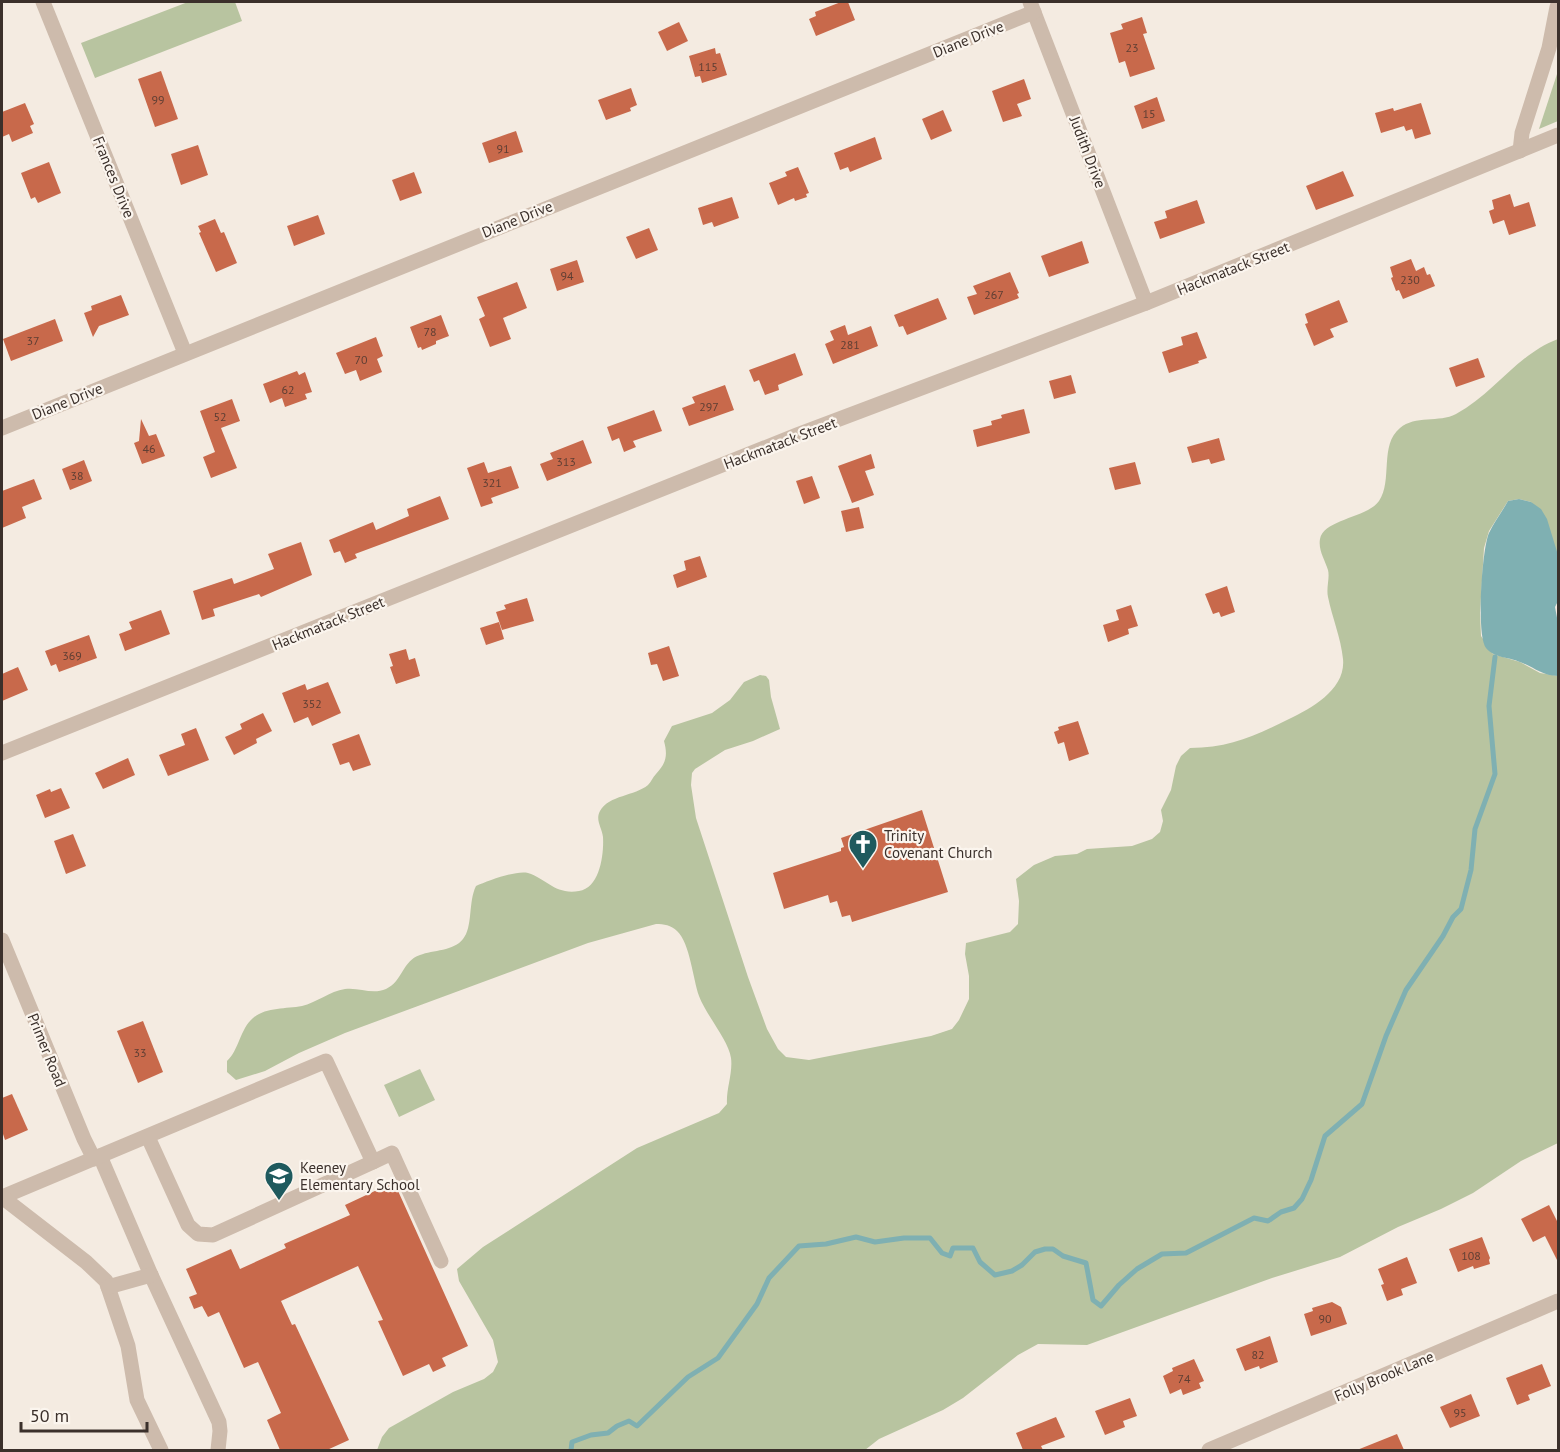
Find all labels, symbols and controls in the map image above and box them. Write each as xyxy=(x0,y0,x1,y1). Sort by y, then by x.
street label: Diane Drive xyxy=(930,16,1006,62)
house number: 23 xyxy=(1125,40,1139,55)
house number: 115 xyxy=(698,59,718,74)
house number: 99 xyxy=(151,92,165,107)
house number: 15 xyxy=(1142,106,1156,121)
street label: Judith Drive xyxy=(1065,112,1110,191)
street label: Frances Drive xyxy=(89,133,139,221)
house number: 91 xyxy=(496,141,510,156)
street label: Diane Drive xyxy=(479,196,555,242)
street label: Hackmatack Street xyxy=(1174,237,1292,299)
house number: 94 xyxy=(560,268,574,283)
house number: 230 xyxy=(1400,272,1420,287)
house number: 267 xyxy=(984,287,1004,302)
house number: 78 xyxy=(423,324,437,339)
house number: 37 xyxy=(26,333,40,348)
house number: 281 xyxy=(840,337,860,352)
house number: 70 xyxy=(354,352,368,367)
street label: Diane Drive xyxy=(29,378,105,424)
house number: 62 xyxy=(281,382,295,397)
house number: 297 xyxy=(699,399,719,414)
house number: 52 xyxy=(213,409,227,424)
street label: Hackmatack Street xyxy=(721,413,839,473)
house number: 46 xyxy=(142,441,156,456)
house number: 313 xyxy=(556,454,576,469)
house number: 38 xyxy=(70,468,84,483)
house number: 321 xyxy=(482,475,502,490)
street label: Hackmatack Street xyxy=(269,592,387,654)
house number: 369 xyxy=(62,648,82,663)
house number: 352 xyxy=(302,696,322,711)
place label: Trinity Covenant Church xyxy=(884,826,992,862)
church icon: Trinity Covenant Church xyxy=(847,828,879,870)
street label: Primer Road xyxy=(24,1010,70,1090)
house number: 33 xyxy=(133,1045,147,1060)
place label: Keeney Elementary School xyxy=(300,1158,420,1194)
school or university icon: Keeney Elementary School xyxy=(263,1160,295,1202)
house number: 108 xyxy=(1461,1248,1481,1263)
house number: 90 xyxy=(1318,1311,1332,1326)
street label: Folly Brook Lane xyxy=(1331,1346,1437,1406)
house number: 82 xyxy=(1251,1347,1265,1362)
house number: 74 xyxy=(1177,1371,1191,1386)
scale bar xyxy=(21,1395,147,1433)
text: 50 m xyxy=(30,1404,69,1427)
house number: 95 xyxy=(1453,1405,1467,1420)

